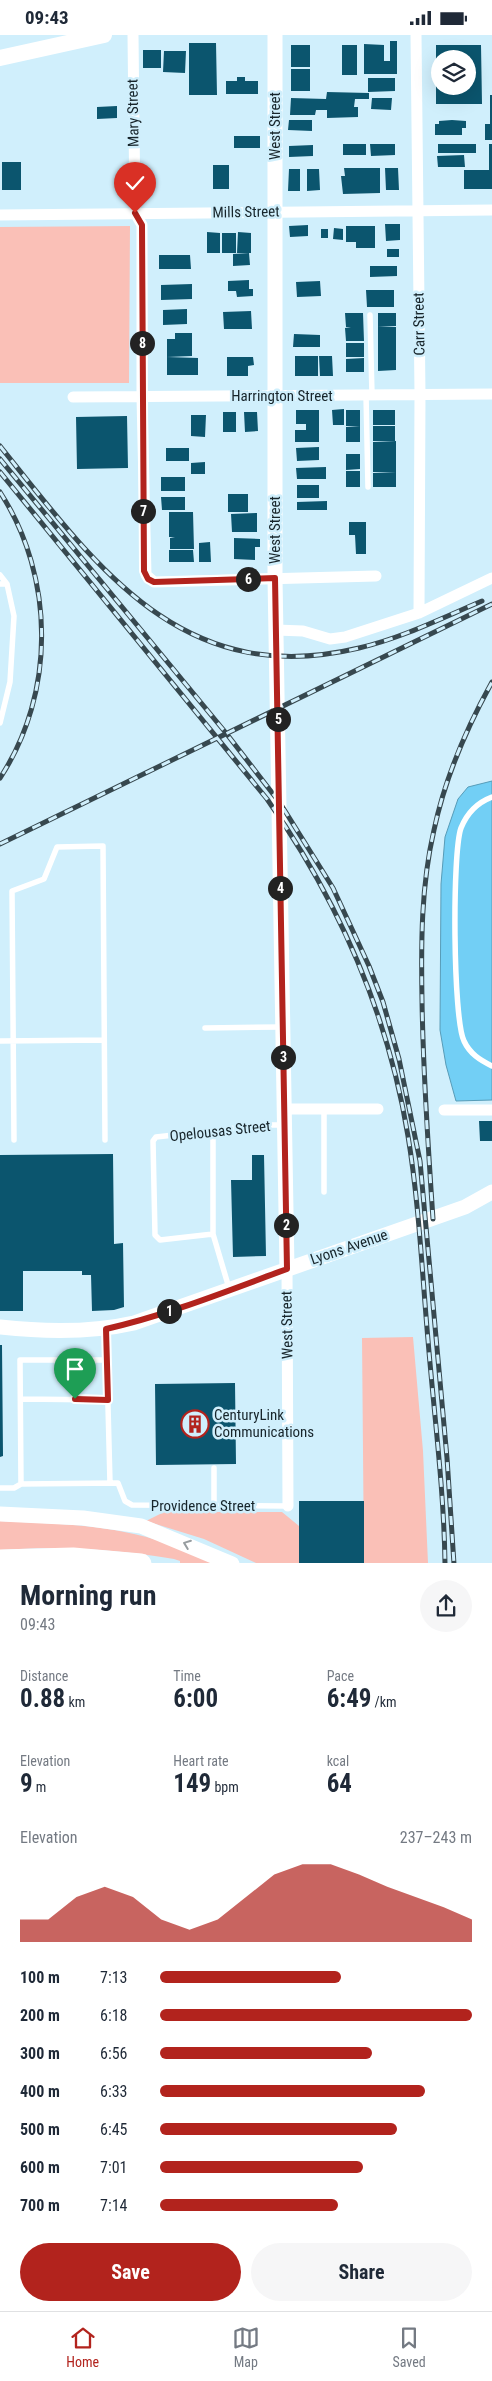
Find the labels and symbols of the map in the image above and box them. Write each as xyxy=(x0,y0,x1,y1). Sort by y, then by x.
street label: Mary Street xyxy=(123,79,143,147)
street label: West Street xyxy=(266,92,284,160)
pin xyxy=(114,162,156,213)
street label: Mills Street xyxy=(212,202,280,222)
street label: Carr Street xyxy=(409,292,429,356)
pin: 8 xyxy=(130,331,154,355)
street label: Harrington Street xyxy=(231,387,333,405)
street label: West Street xyxy=(266,496,284,564)
pin: 7 xyxy=(130,499,156,523)
pin: 6 xyxy=(236,567,260,591)
pin: 5 xyxy=(266,707,290,731)
pin: 4 xyxy=(268,875,292,901)
pin: 3 xyxy=(270,1045,296,1069)
street label: Opelousas Street xyxy=(169,1117,271,1145)
pin: 2 xyxy=(274,1213,298,1237)
street label: Lyons Avenue xyxy=(308,1225,390,1269)
street label: West Street xyxy=(277,1291,297,1359)
pin: 1 xyxy=(156,1299,182,1323)
pin xyxy=(54,1348,96,1399)
place label: CenturyLink Communications xyxy=(214,1406,314,1441)
building icon: CenturyLink Communications xyxy=(180,1409,210,1439)
street label: Providence Street xyxy=(151,1497,255,1515)
one-way arrow xyxy=(183,1540,192,1550)

